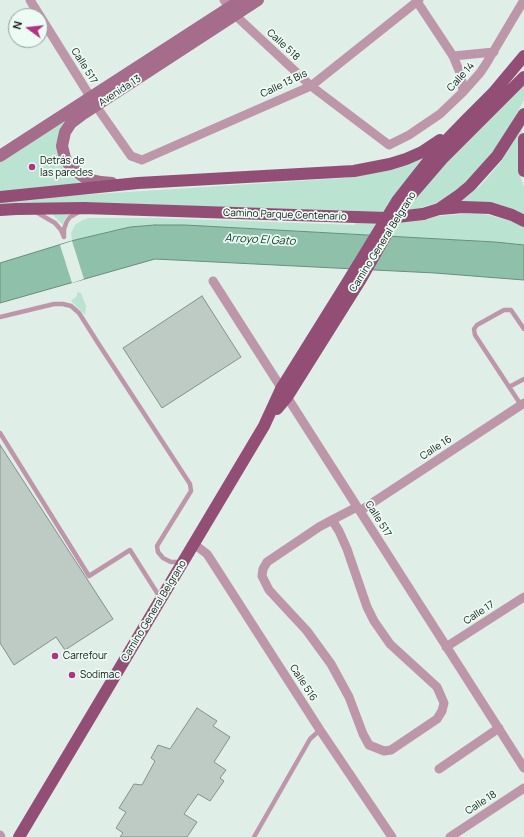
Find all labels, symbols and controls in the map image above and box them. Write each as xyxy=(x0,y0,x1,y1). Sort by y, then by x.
north arrow xyxy=(8,8,48,48)
text: N xyxy=(9,19,25,31)
street label: Calle 518 xyxy=(264,27,302,63)
street label: Calle 517 xyxy=(68,46,100,86)
street label: Calle 14 xyxy=(445,60,477,94)
street label: Calle 13 Bis xyxy=(259,68,309,100)
street label: Avenida 13 xyxy=(97,73,143,109)
place label: Detrás de las paredes xyxy=(40,155,93,178)
marker: Detrás de las paredes xyxy=(27,162,37,172)
street label: Camino General Belgrano xyxy=(347,190,419,294)
street label: Camino Parque Centenario xyxy=(223,207,347,223)
water label: Arroyo El Gato xyxy=(224,232,296,248)
street label: Calle 16 xyxy=(418,433,454,463)
street label: Calle 517 xyxy=(362,499,394,539)
street label: Camino General Belgrano xyxy=(119,558,189,664)
street label: Calle 17 xyxy=(461,599,497,627)
place label: Carrefour xyxy=(63,650,107,662)
marker: Carrefour xyxy=(50,651,60,661)
street label: Calle 516 xyxy=(287,662,319,704)
place label: Sodimac xyxy=(80,669,120,681)
marker: Sodimac xyxy=(67,670,77,680)
street label: Calle 18 xyxy=(463,788,499,818)

